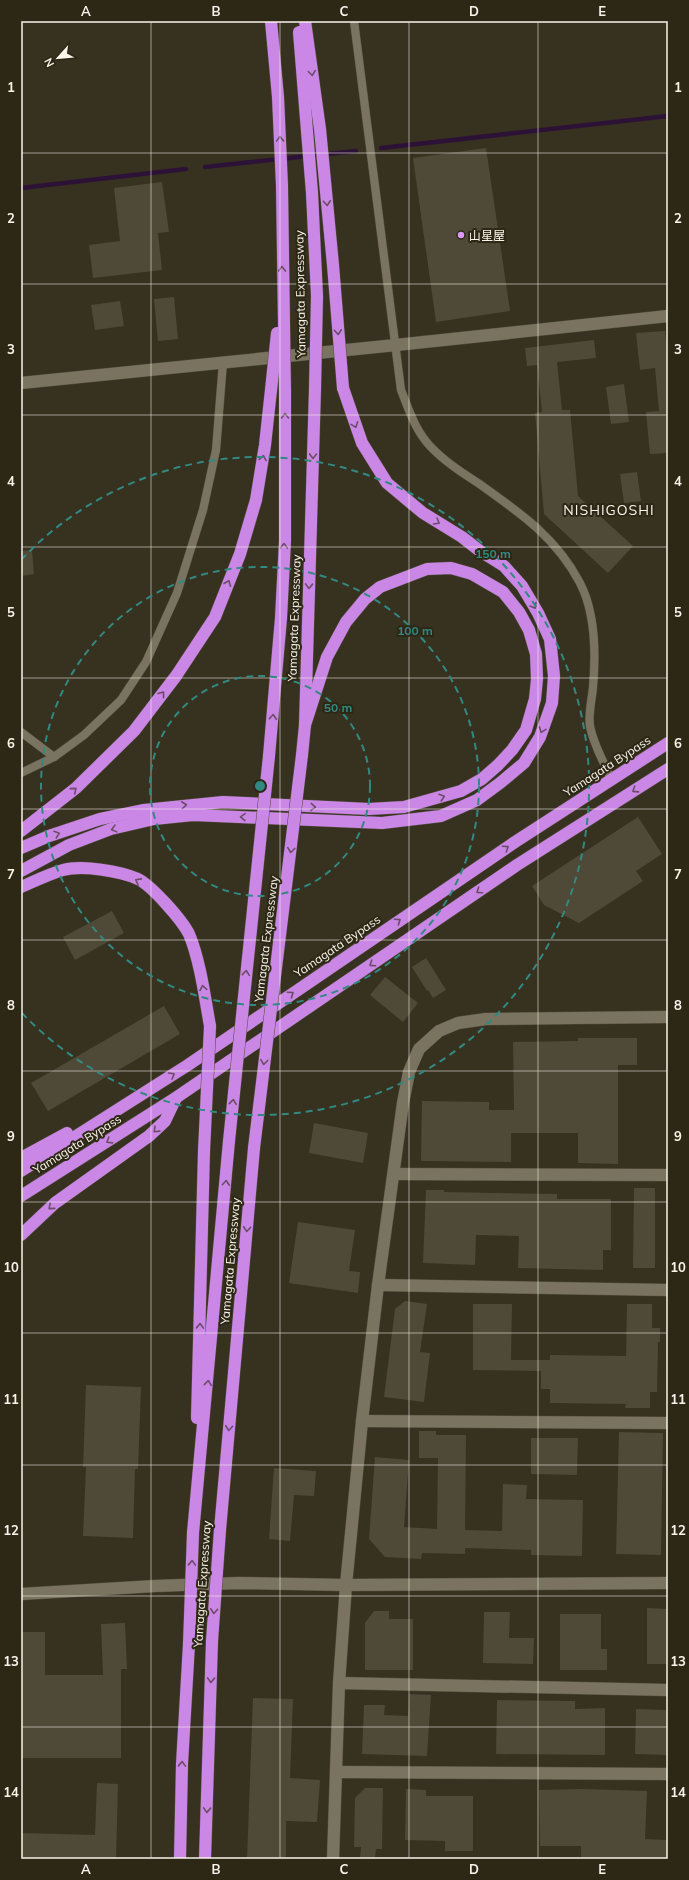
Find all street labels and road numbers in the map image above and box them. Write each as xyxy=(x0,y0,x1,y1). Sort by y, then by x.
street label: Yamagata Expressway xyxy=(291,230,309,359)
street label: Yamagata Expressway xyxy=(284,553,304,683)
street label: Yamagata Bypass xyxy=(560,732,654,800)
street label: Yamagata Expressway xyxy=(251,874,281,1004)
street label: Yamagata Bypass xyxy=(290,911,383,981)
street label: Yamagata Bypass xyxy=(29,1111,124,1178)
street label: Yamagata Expressway xyxy=(217,1196,243,1326)
street label: Yamagata Expressway xyxy=(190,1519,214,1649)

